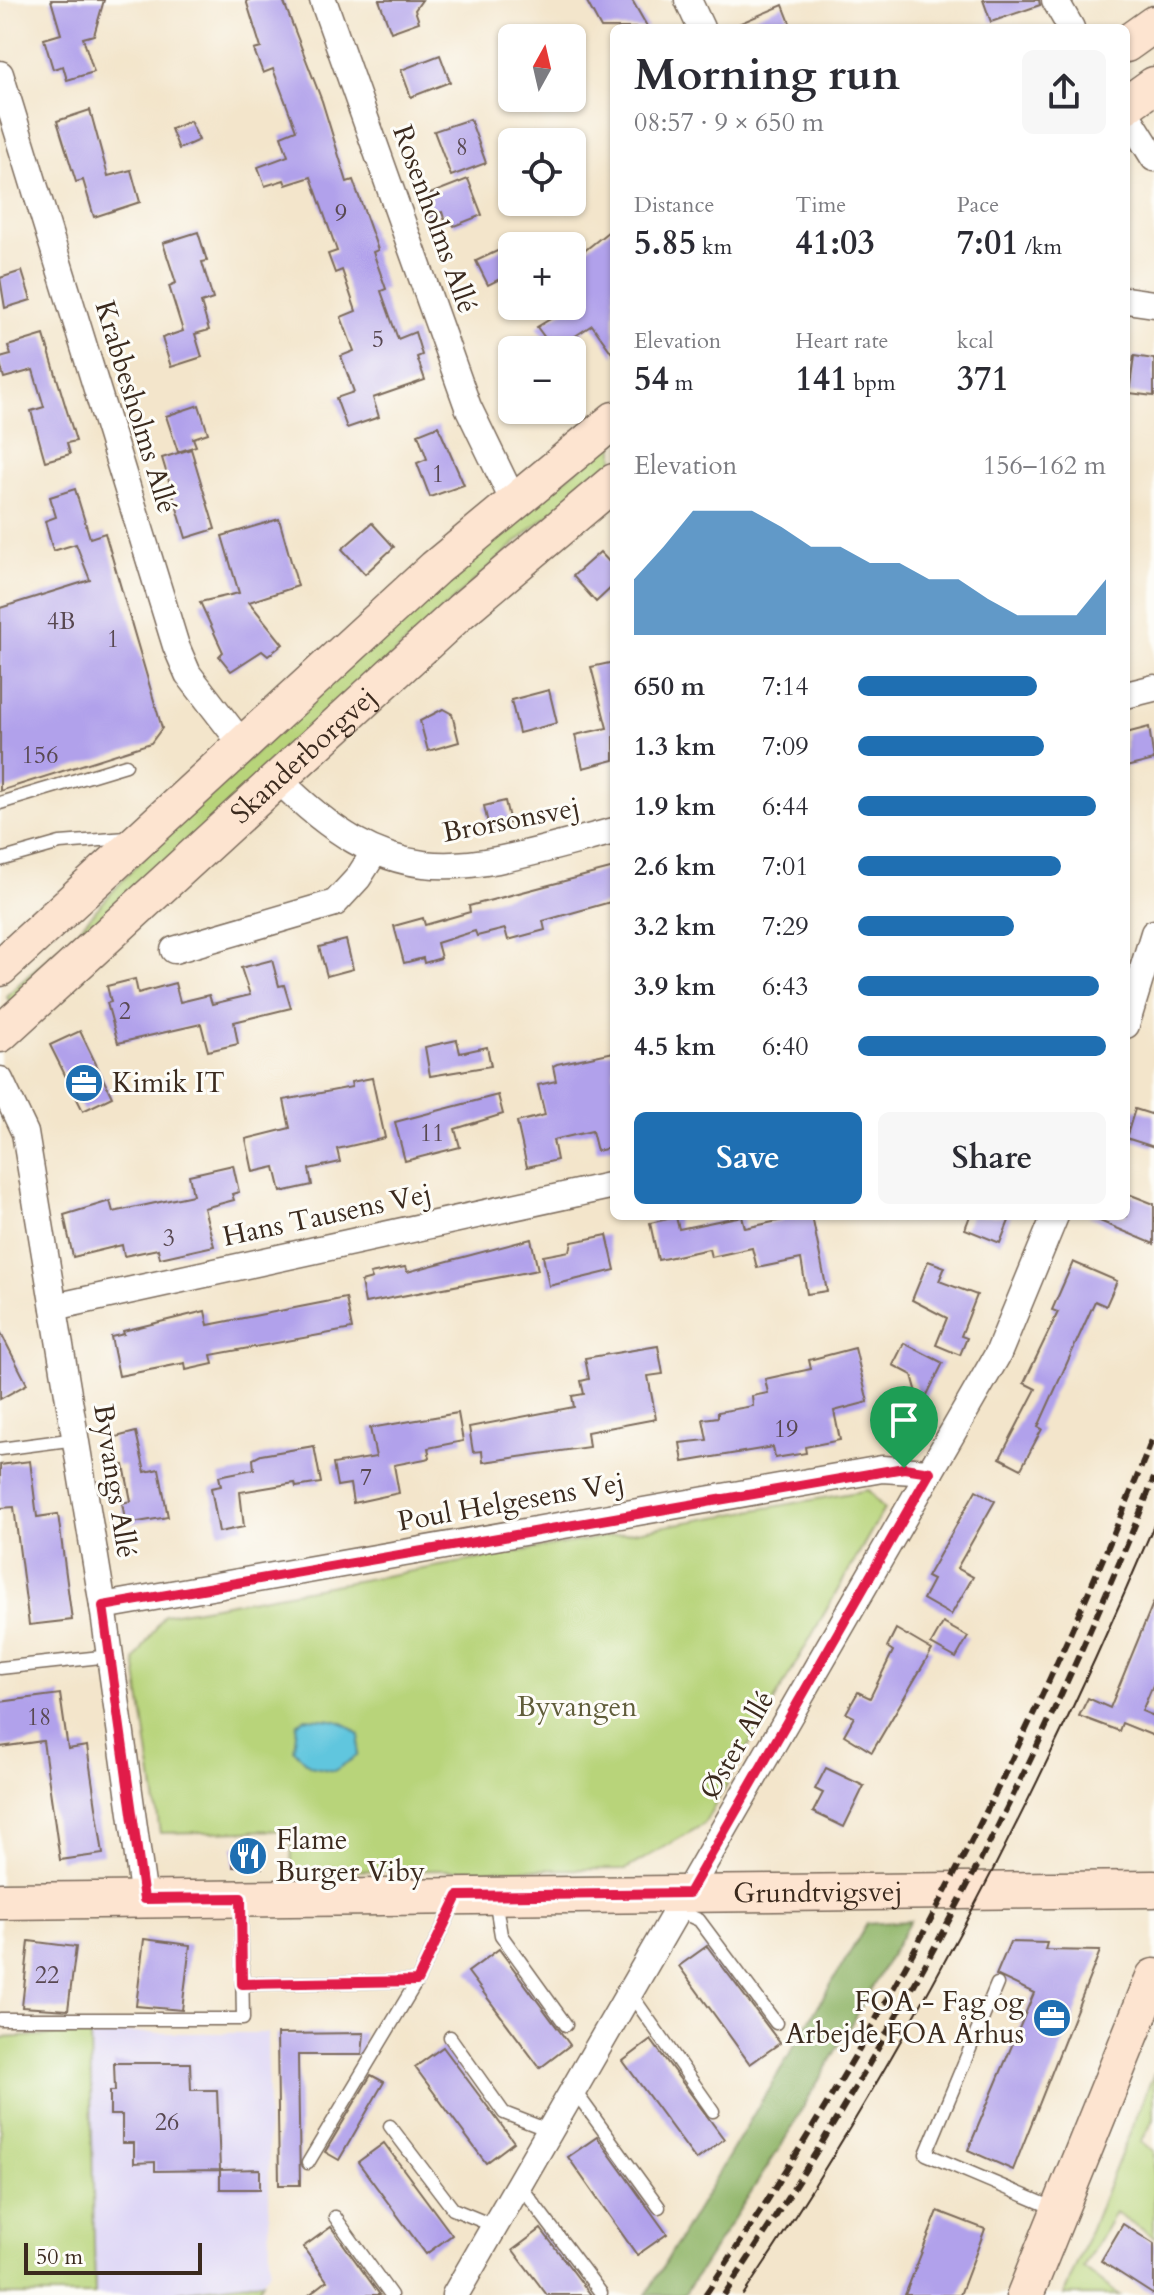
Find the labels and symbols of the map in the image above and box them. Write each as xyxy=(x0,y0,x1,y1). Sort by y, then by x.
north arrow xyxy=(498,24,586,112)
street label: Rosenholms Allé xyxy=(383,120,487,318)
house number: 8 xyxy=(456,131,468,164)
house number: 9 xyxy=(335,197,347,230)
street label: Krabbesholms Allé xyxy=(86,296,186,518)
house number: 5 xyxy=(372,323,384,356)
house number: 1 xyxy=(432,458,444,491)
house number: 4B xyxy=(47,605,75,638)
house number: 1 xyxy=(107,623,119,656)
street label: Skanderborgvej xyxy=(222,679,385,832)
house number: 156 xyxy=(22,739,58,772)
street label: Brorsonsvej xyxy=(439,788,583,852)
house number: 2 xyxy=(119,995,131,1028)
office icon: Kimik IT xyxy=(63,1062,105,1104)
place label: Kimik IT xyxy=(112,1064,225,1102)
house number: 11 xyxy=(420,1117,444,1150)
street label: Hans Tausens Vej xyxy=(219,1174,435,1256)
house number: 3 xyxy=(163,1222,175,1255)
pin xyxy=(870,1386,938,1468)
street label: Byvangs Allé xyxy=(84,1401,146,1561)
house number: 19 xyxy=(774,1413,798,1446)
house number: 7 xyxy=(360,1461,372,1494)
street label: Poul Helgesens Vej xyxy=(395,1463,627,1541)
street label: Øster Allé xyxy=(691,1684,783,1806)
park label: Byvangen xyxy=(517,1688,637,1726)
house number: 18 xyxy=(27,1701,51,1734)
place label: Flame Burger Viby xyxy=(276,1821,425,1891)
restaurant icon: Flame Burger Viby xyxy=(227,1835,269,1877)
street label: Grundtvigsvej xyxy=(733,1873,903,1912)
house number: 22 xyxy=(35,1959,59,1992)
place label: FOA - Fag og Arbejde FOA Århus xyxy=(785,1983,1024,2053)
office icon: FOA - Fag og Arbejde FOA Århus xyxy=(1031,1997,1073,2039)
house number: 26 xyxy=(155,2106,179,2139)
scale bar xyxy=(24,2239,202,2275)

